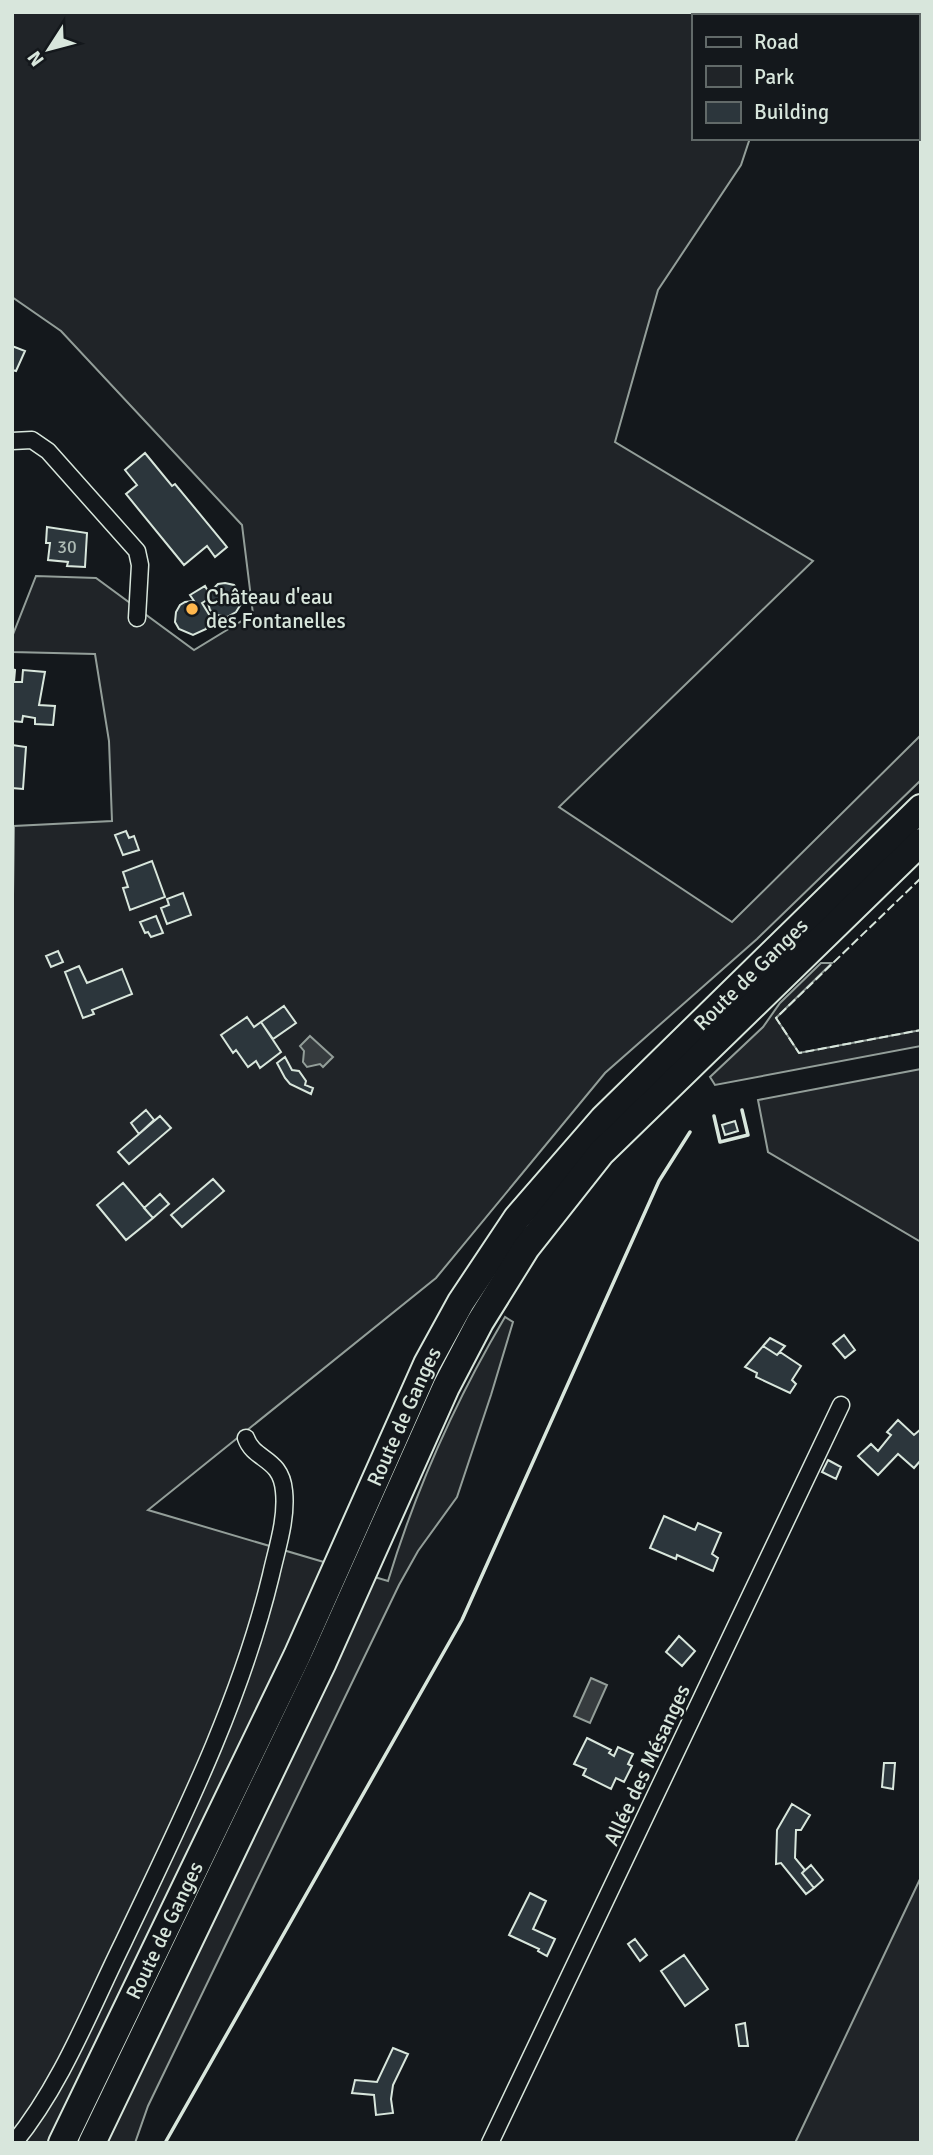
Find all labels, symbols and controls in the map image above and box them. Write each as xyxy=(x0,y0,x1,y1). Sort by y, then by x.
north arrow xyxy=(14,14,84,84)
legend xyxy=(692,14,919,140)
text: Road xyxy=(754,29,799,55)
text: N xyxy=(22,46,50,71)
text: Park xyxy=(754,64,795,90)
text: Building xyxy=(754,99,829,125)
house number: 30 xyxy=(57,536,77,558)
place label: Château d'eau des Fontanelles xyxy=(206,584,346,634)
marker: Château d'eau des Fontanelles xyxy=(184,601,200,617)
street label: Route de Ganges xyxy=(688,913,814,1036)
street label: Route de Ganges xyxy=(361,1342,447,1490)
street label: Allée des Mésanges xyxy=(598,1680,696,1850)
street label: Route de Ganges xyxy=(120,1857,209,2004)

